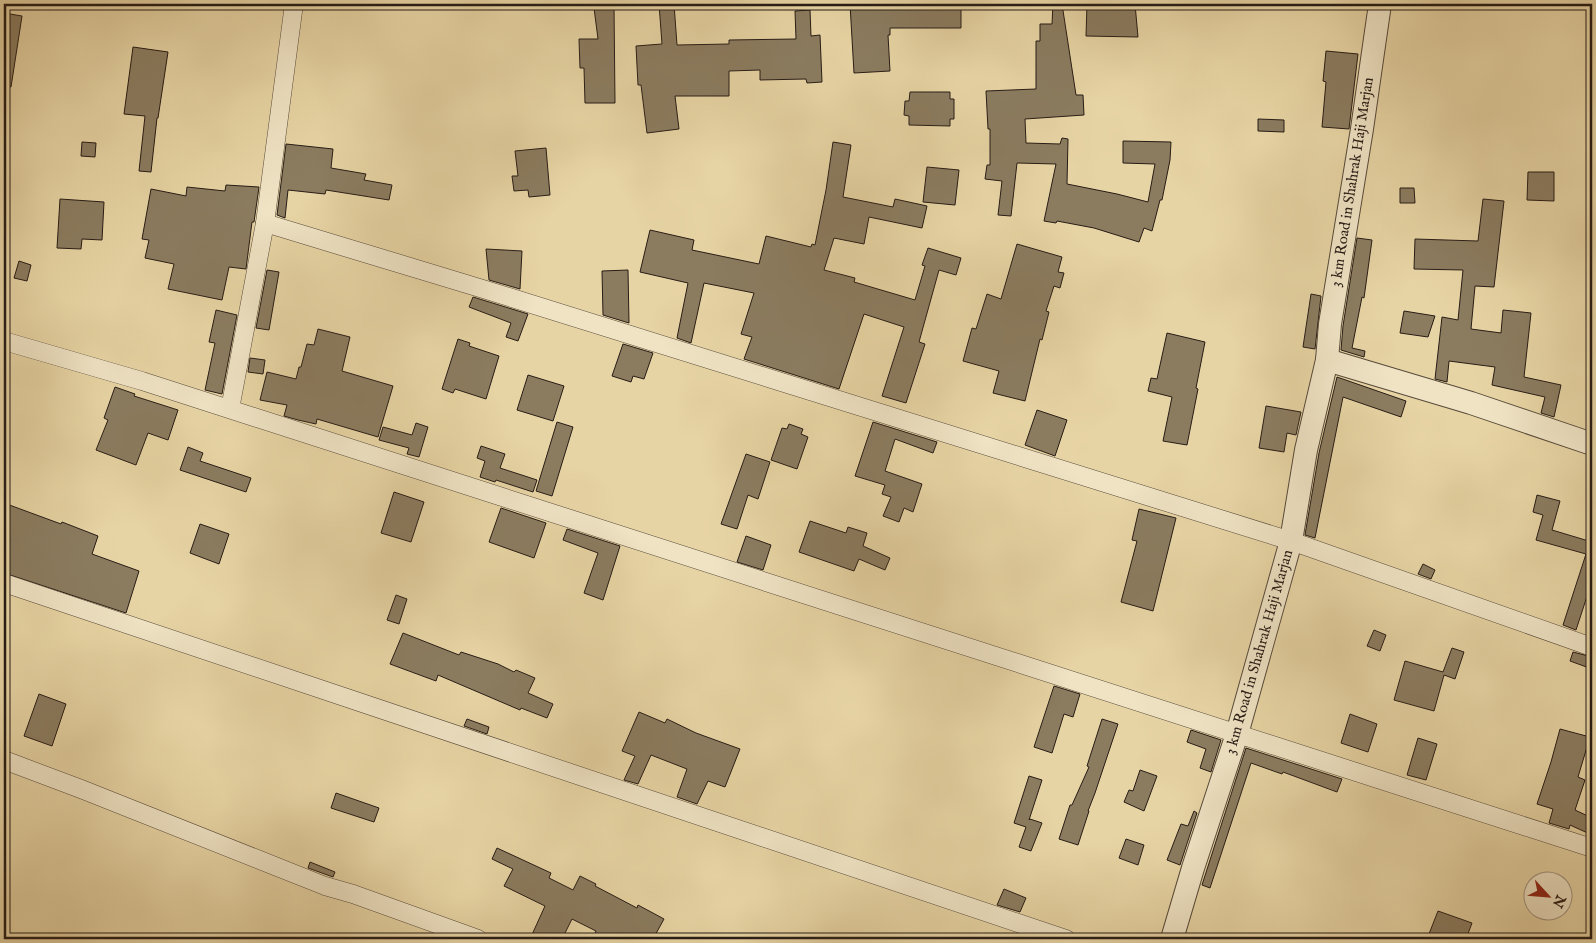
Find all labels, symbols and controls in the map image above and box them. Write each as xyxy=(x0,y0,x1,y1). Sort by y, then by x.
street label: 3 km Road in Shahrak Haji Marjan xyxy=(1326,76,1378,288)
street label: 3 km Road in Shahrak Haji Marjan xyxy=(1221,547,1297,757)
north arrow xyxy=(1524,870,1574,920)
text: N xyxy=(1548,891,1570,911)

